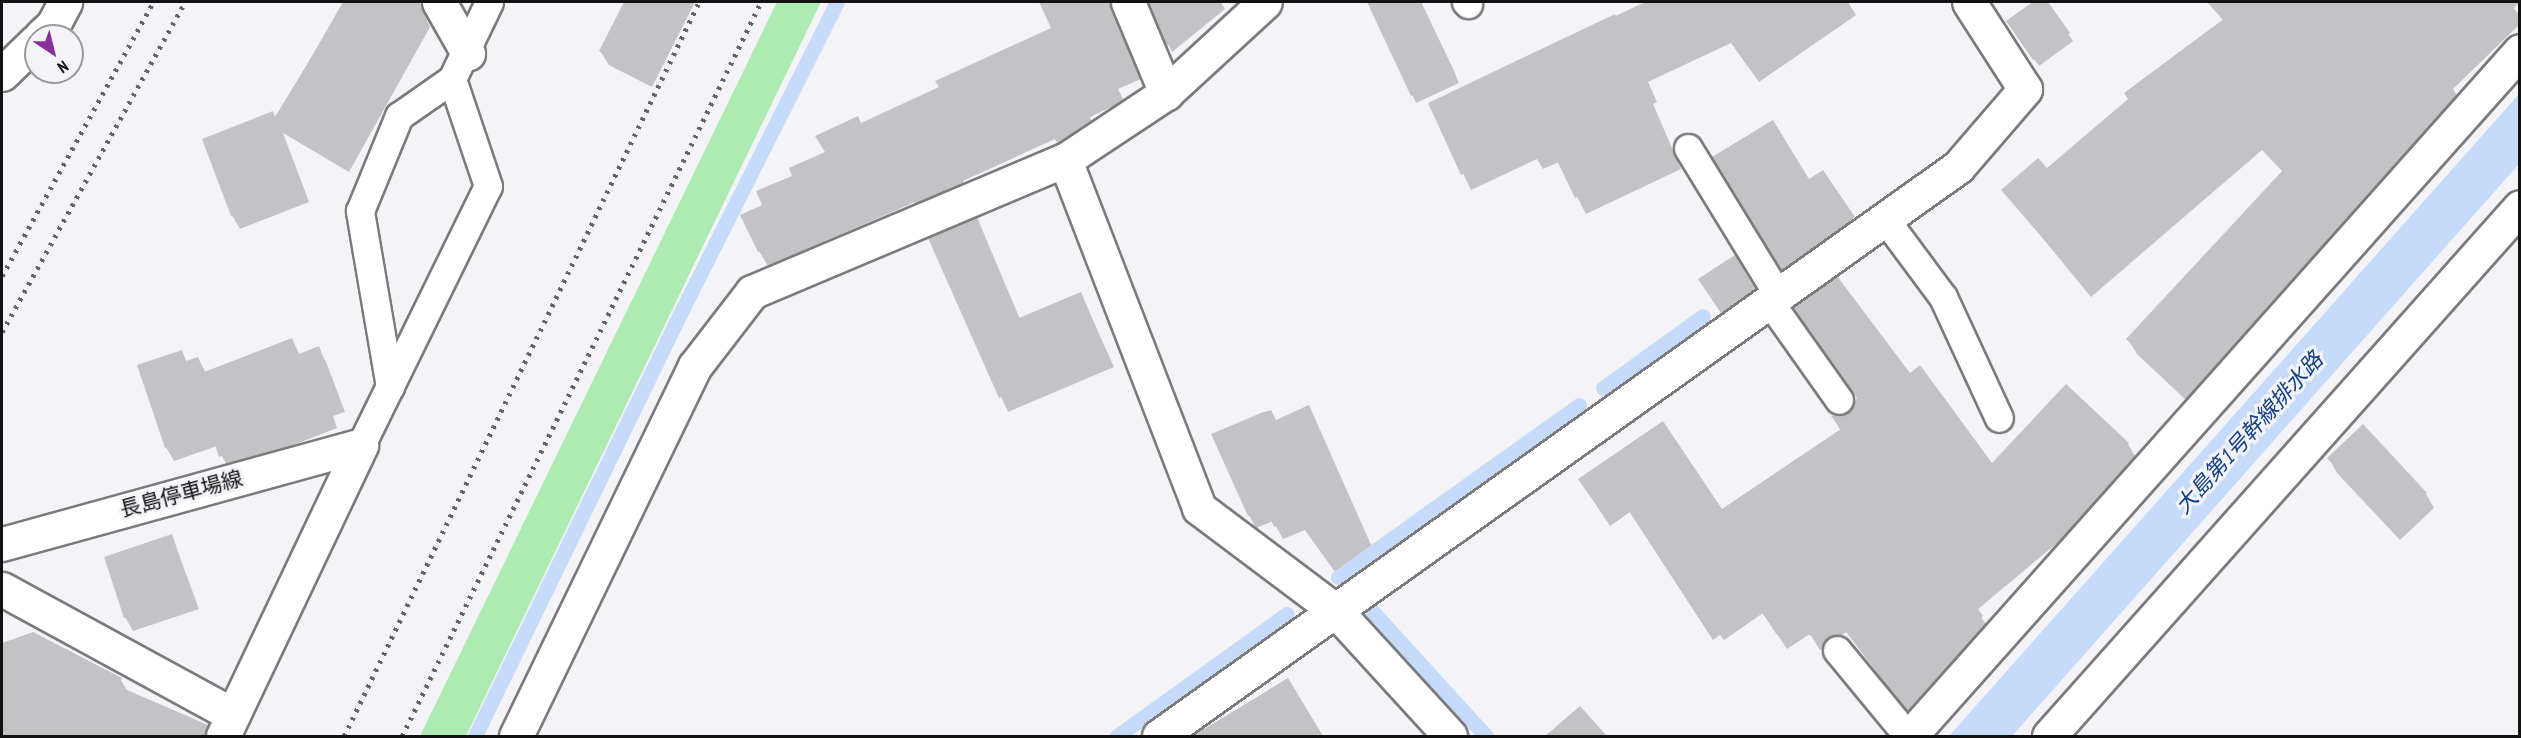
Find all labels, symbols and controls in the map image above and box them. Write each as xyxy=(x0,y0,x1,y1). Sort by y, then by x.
north arrow xyxy=(24,24,84,84)
text: N xyxy=(54,56,72,78)
water label: 大島第1号幹線排水路 xyxy=(2170,347,2328,519)
street label: 長島停車場線 xyxy=(117,466,245,522)

